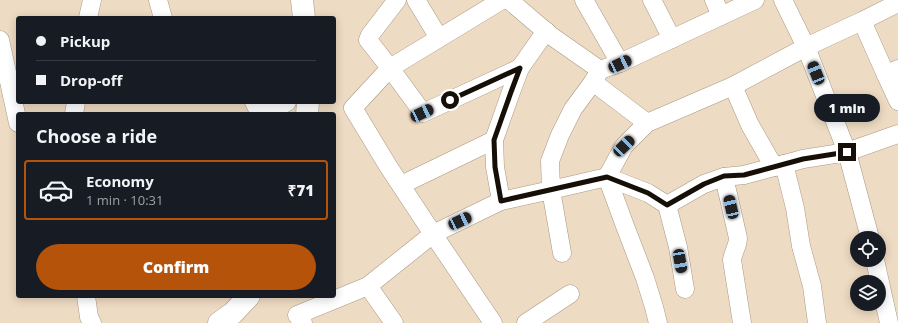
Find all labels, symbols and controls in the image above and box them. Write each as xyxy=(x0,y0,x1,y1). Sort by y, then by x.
text: Pickup xyxy=(60,31,110,51)
car xyxy=(607,53,633,75)
car xyxy=(806,60,826,86)
text: Drop-off xyxy=(60,70,122,90)
route start xyxy=(441,91,459,109)
callout: 1 min xyxy=(814,94,880,122)
text: 1 min xyxy=(829,99,865,117)
car xyxy=(409,102,435,124)
text: Choose a ride xyxy=(36,124,157,148)
car xyxy=(611,133,637,159)
route end xyxy=(838,143,856,161)
text: Economy xyxy=(86,171,154,191)
icon: car xyxy=(38,172,74,208)
text: ₹71 xyxy=(288,180,314,200)
text: 1 min · 10:31 xyxy=(86,191,163,209)
car xyxy=(722,194,740,220)
car xyxy=(447,210,473,232)
map controls xyxy=(850,231,886,311)
button: locate xyxy=(850,231,886,267)
button: Confirm xyxy=(36,244,316,290)
car xyxy=(672,248,688,274)
button: layers xyxy=(850,275,886,311)

